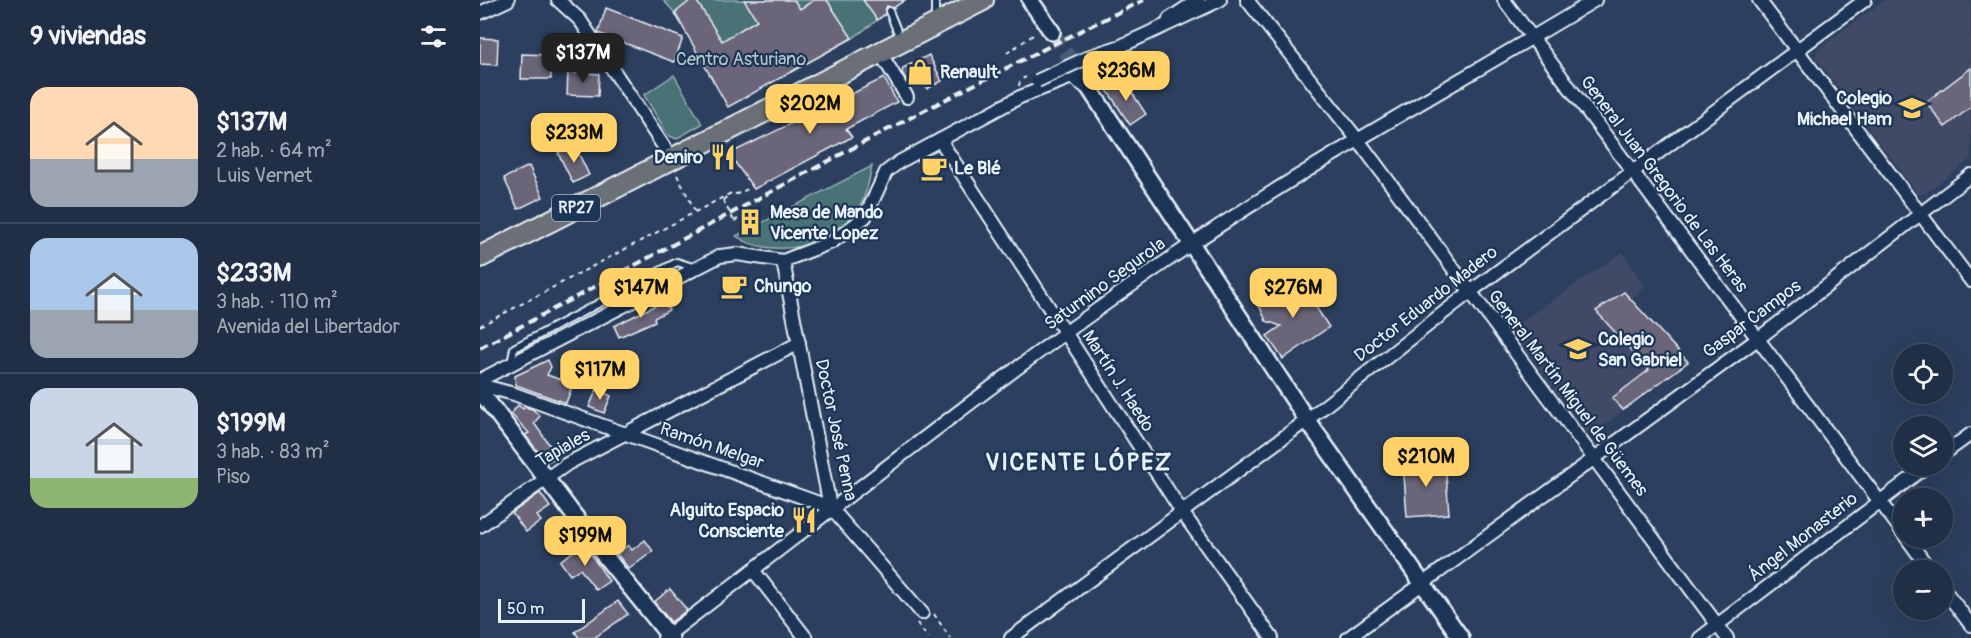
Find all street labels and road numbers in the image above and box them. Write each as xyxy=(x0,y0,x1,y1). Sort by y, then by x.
street label: General Juan Gregorio de Las Heras xyxy=(1575,71,1753,297)
road number: RP27 xyxy=(552,195,600,221)
street label: Saturnino Segurola xyxy=(1040,232,1170,336)
street label: Doctor Eduardo Madero xyxy=(1350,241,1503,367)
street label: Gaspar Campos xyxy=(1698,275,1806,363)
street label: General Martín Miguel de Güemes xyxy=(1483,285,1653,501)
street label: Martín J. Haedo xyxy=(1077,326,1160,436)
street label: Doctor José Penna xyxy=(810,357,862,503)
street label: Ramón Melgar xyxy=(657,417,768,475)
street label: Tapiales xyxy=(532,423,594,473)
street label: Ángel Monasterio xyxy=(1744,487,1863,587)

